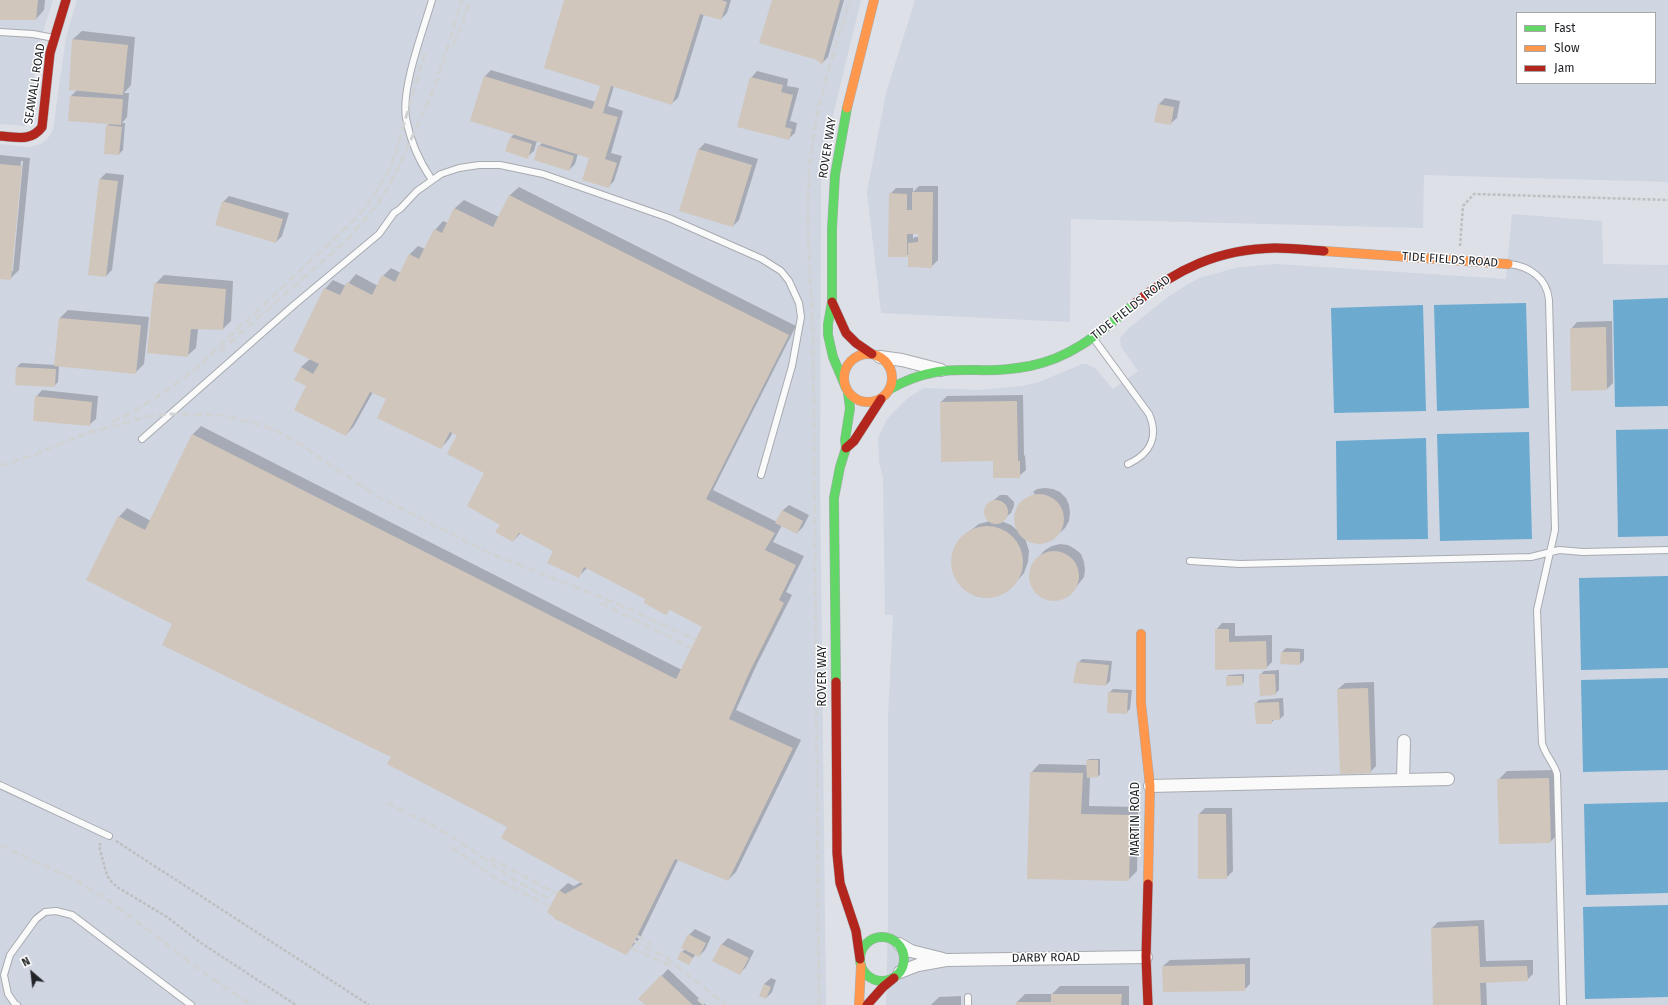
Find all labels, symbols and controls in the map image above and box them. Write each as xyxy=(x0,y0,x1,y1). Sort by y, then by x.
legend xyxy=(1516,12,1656,84)
text: Fast xyxy=(1554,21,1576,35)
text: Slow xyxy=(1554,41,1580,55)
street label: SEAWALL ROAD xyxy=(21,43,49,125)
text: Jam xyxy=(1554,61,1574,75)
street label: ROVER WAY xyxy=(816,116,840,180)
street label: TIDE FIELDS ROAD xyxy=(1401,249,1499,271)
street label: TIDE FIELDS ROAD xyxy=(1089,273,1173,343)
street label: ROVER WAY xyxy=(816,645,830,707)
street label: MARTIN ROAD xyxy=(1129,782,1143,856)
street label: DARBY ROAD xyxy=(1012,950,1080,966)
north arrow xyxy=(12,953,52,993)
text: N xyxy=(20,955,32,969)

